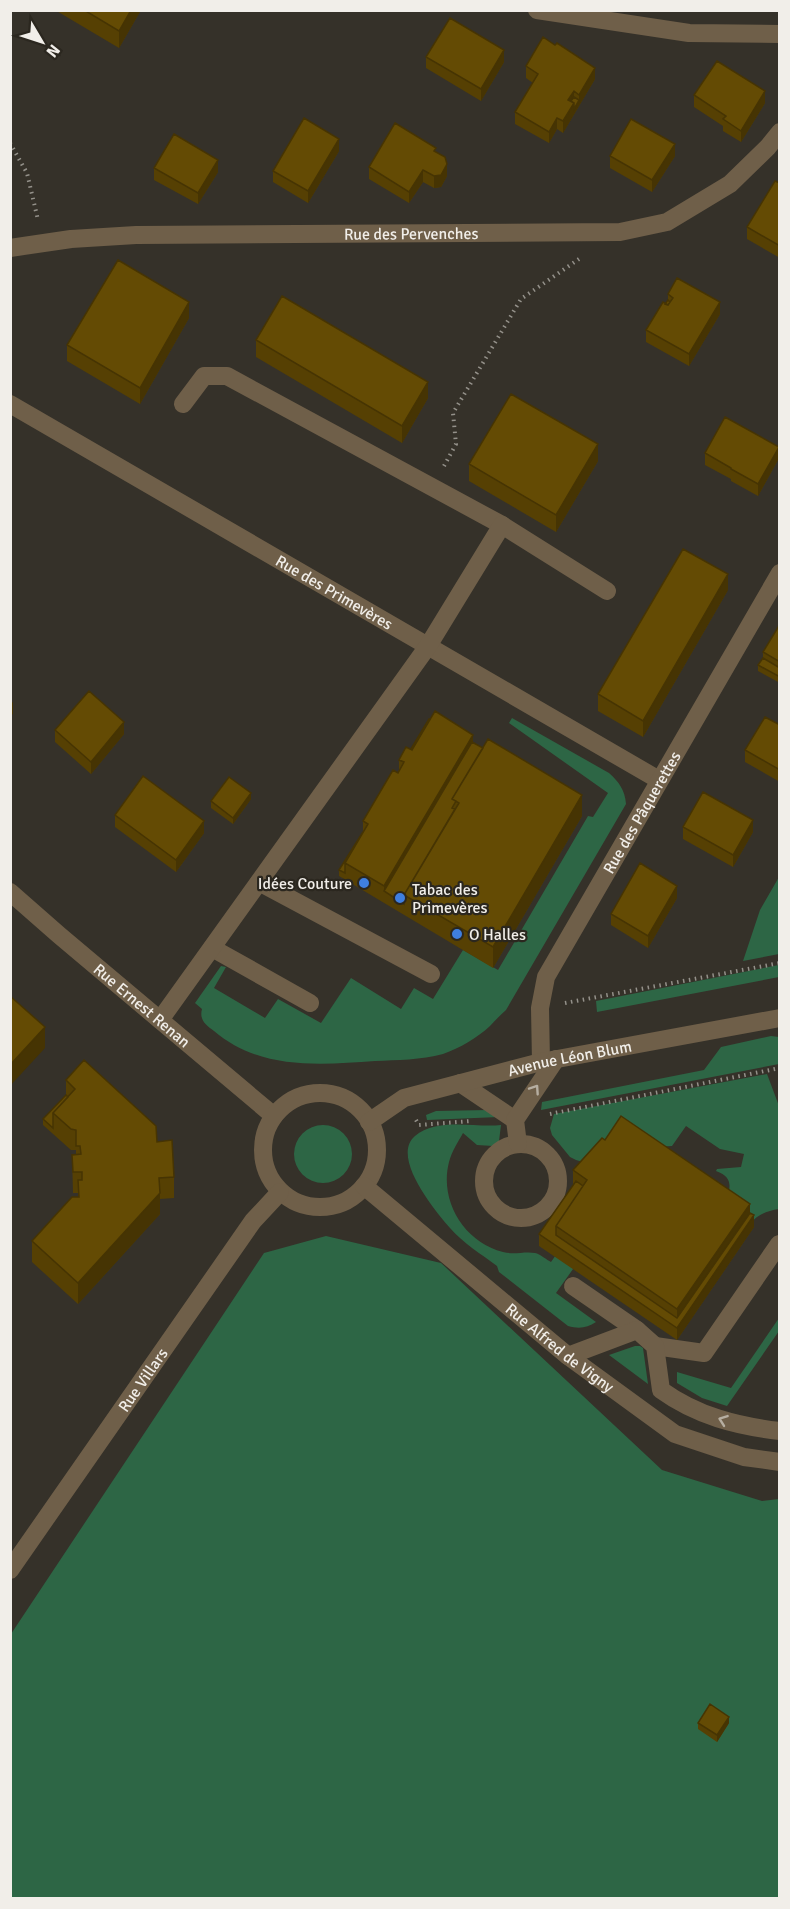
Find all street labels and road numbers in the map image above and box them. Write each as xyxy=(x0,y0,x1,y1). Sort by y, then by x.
street label: Rue des Pervenches xyxy=(344,224,479,245)
street label: Rue des Primevères xyxy=(272,551,396,635)
street label: Rue des Pâquerettes xyxy=(599,748,686,878)
street label: Rue Ernest Renan xyxy=(89,959,194,1052)
street label: Avenue Léon Blum xyxy=(506,1037,633,1081)
street label: Rue Alfred de Vigny xyxy=(501,1299,618,1398)
street label: Rue Villars xyxy=(114,1344,173,1416)

